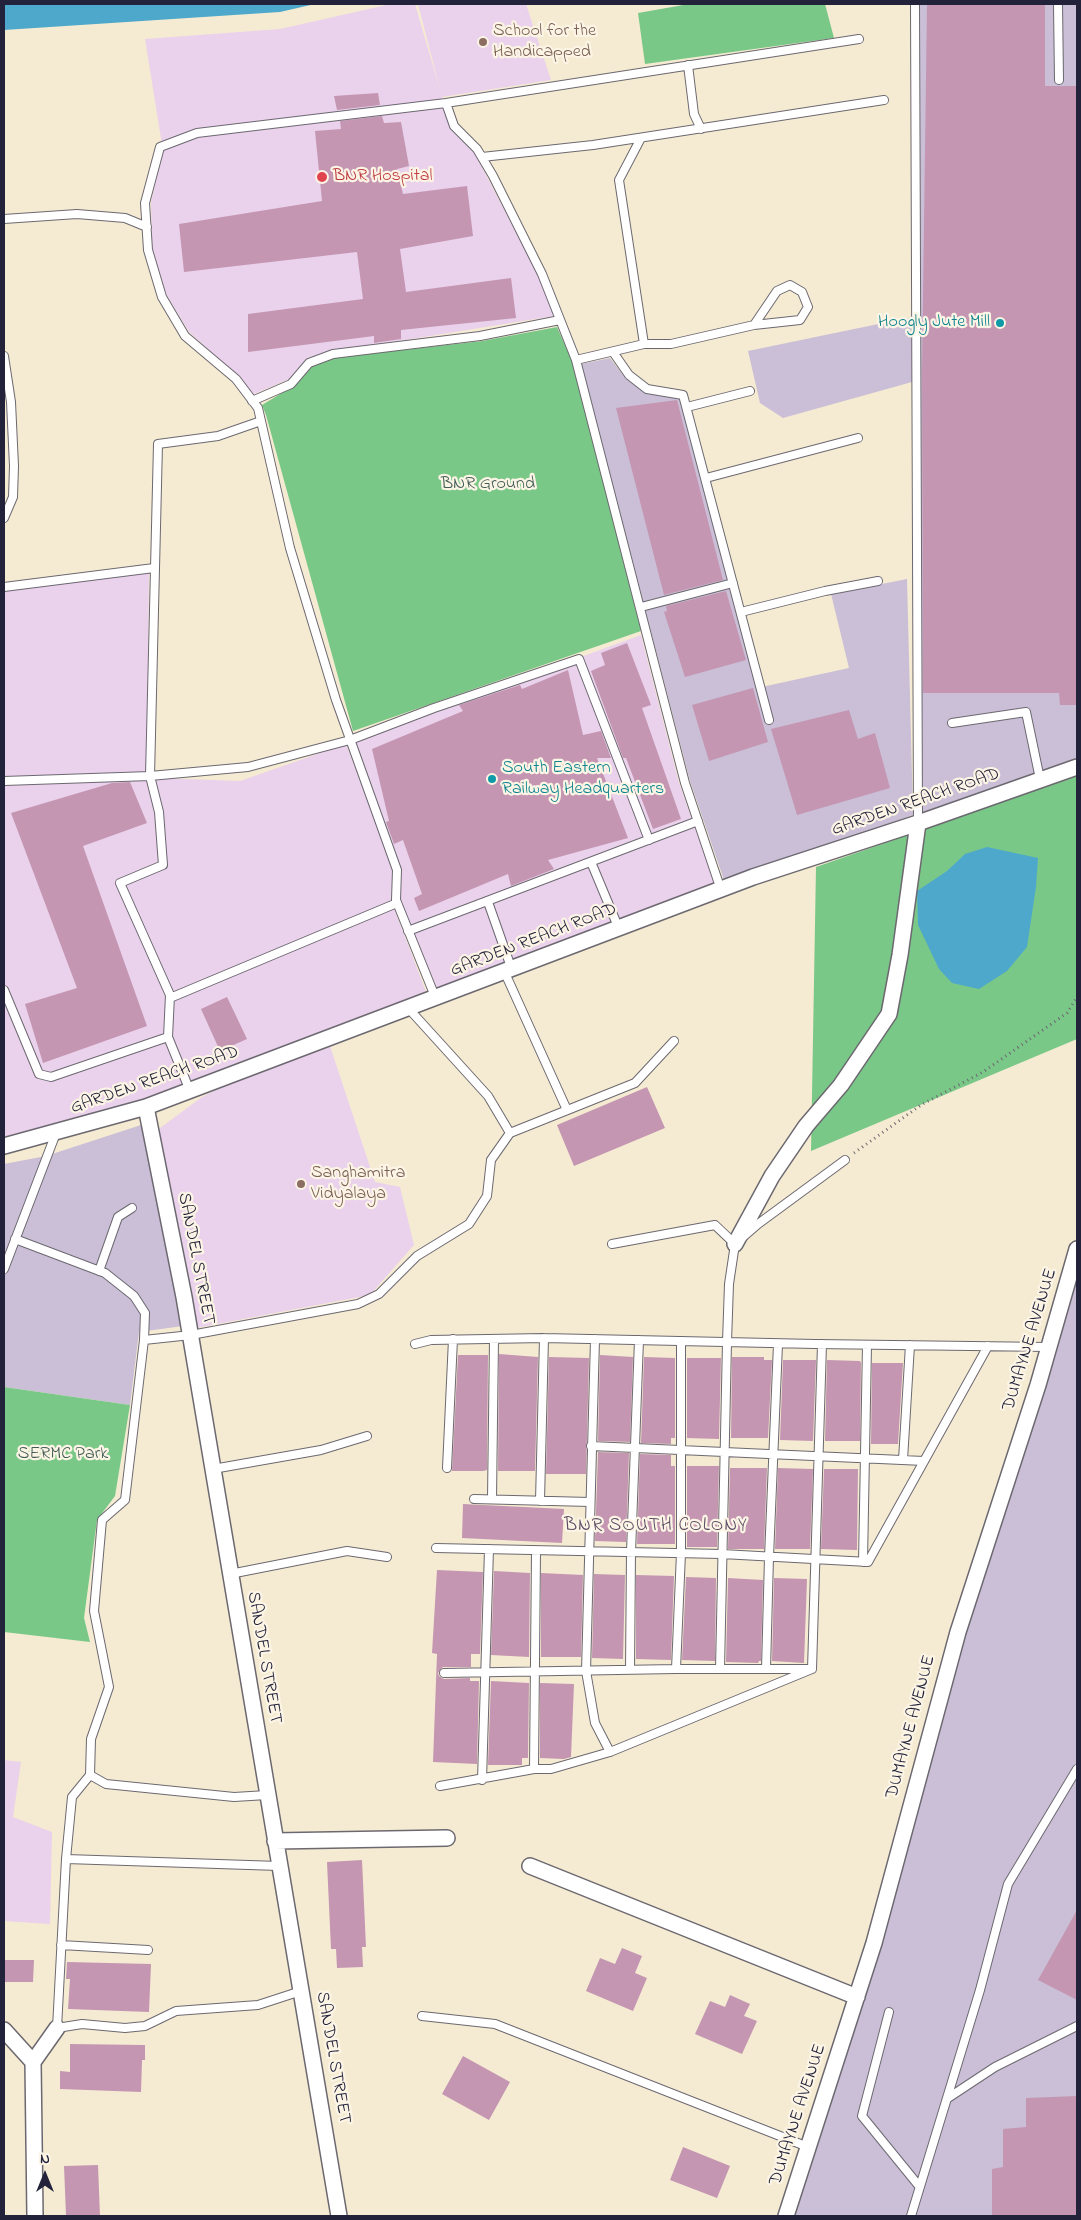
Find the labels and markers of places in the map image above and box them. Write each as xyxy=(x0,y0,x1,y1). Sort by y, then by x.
place label: School for the Handicapped xyxy=(493,21,596,64)
marker: School for the Handicapped xyxy=(477,36,489,48)
place label: BNR Hospital xyxy=(333,166,433,188)
marker: BNR Hospital xyxy=(315,170,329,184)
place label: Hoogly Jute Mill xyxy=(878,312,990,334)
marker: Hoogly Jute Mill xyxy=(994,317,1006,329)
place label: South Eastern Railway Headquarters xyxy=(502,758,664,801)
marker: South Eastern Railway Headquarters xyxy=(486,773,498,785)
place label: Sanghamitra Vidyalaya xyxy=(311,1163,405,1206)
marker: Sanghamitra Vidyalaya xyxy=(295,1178,307,1190)

